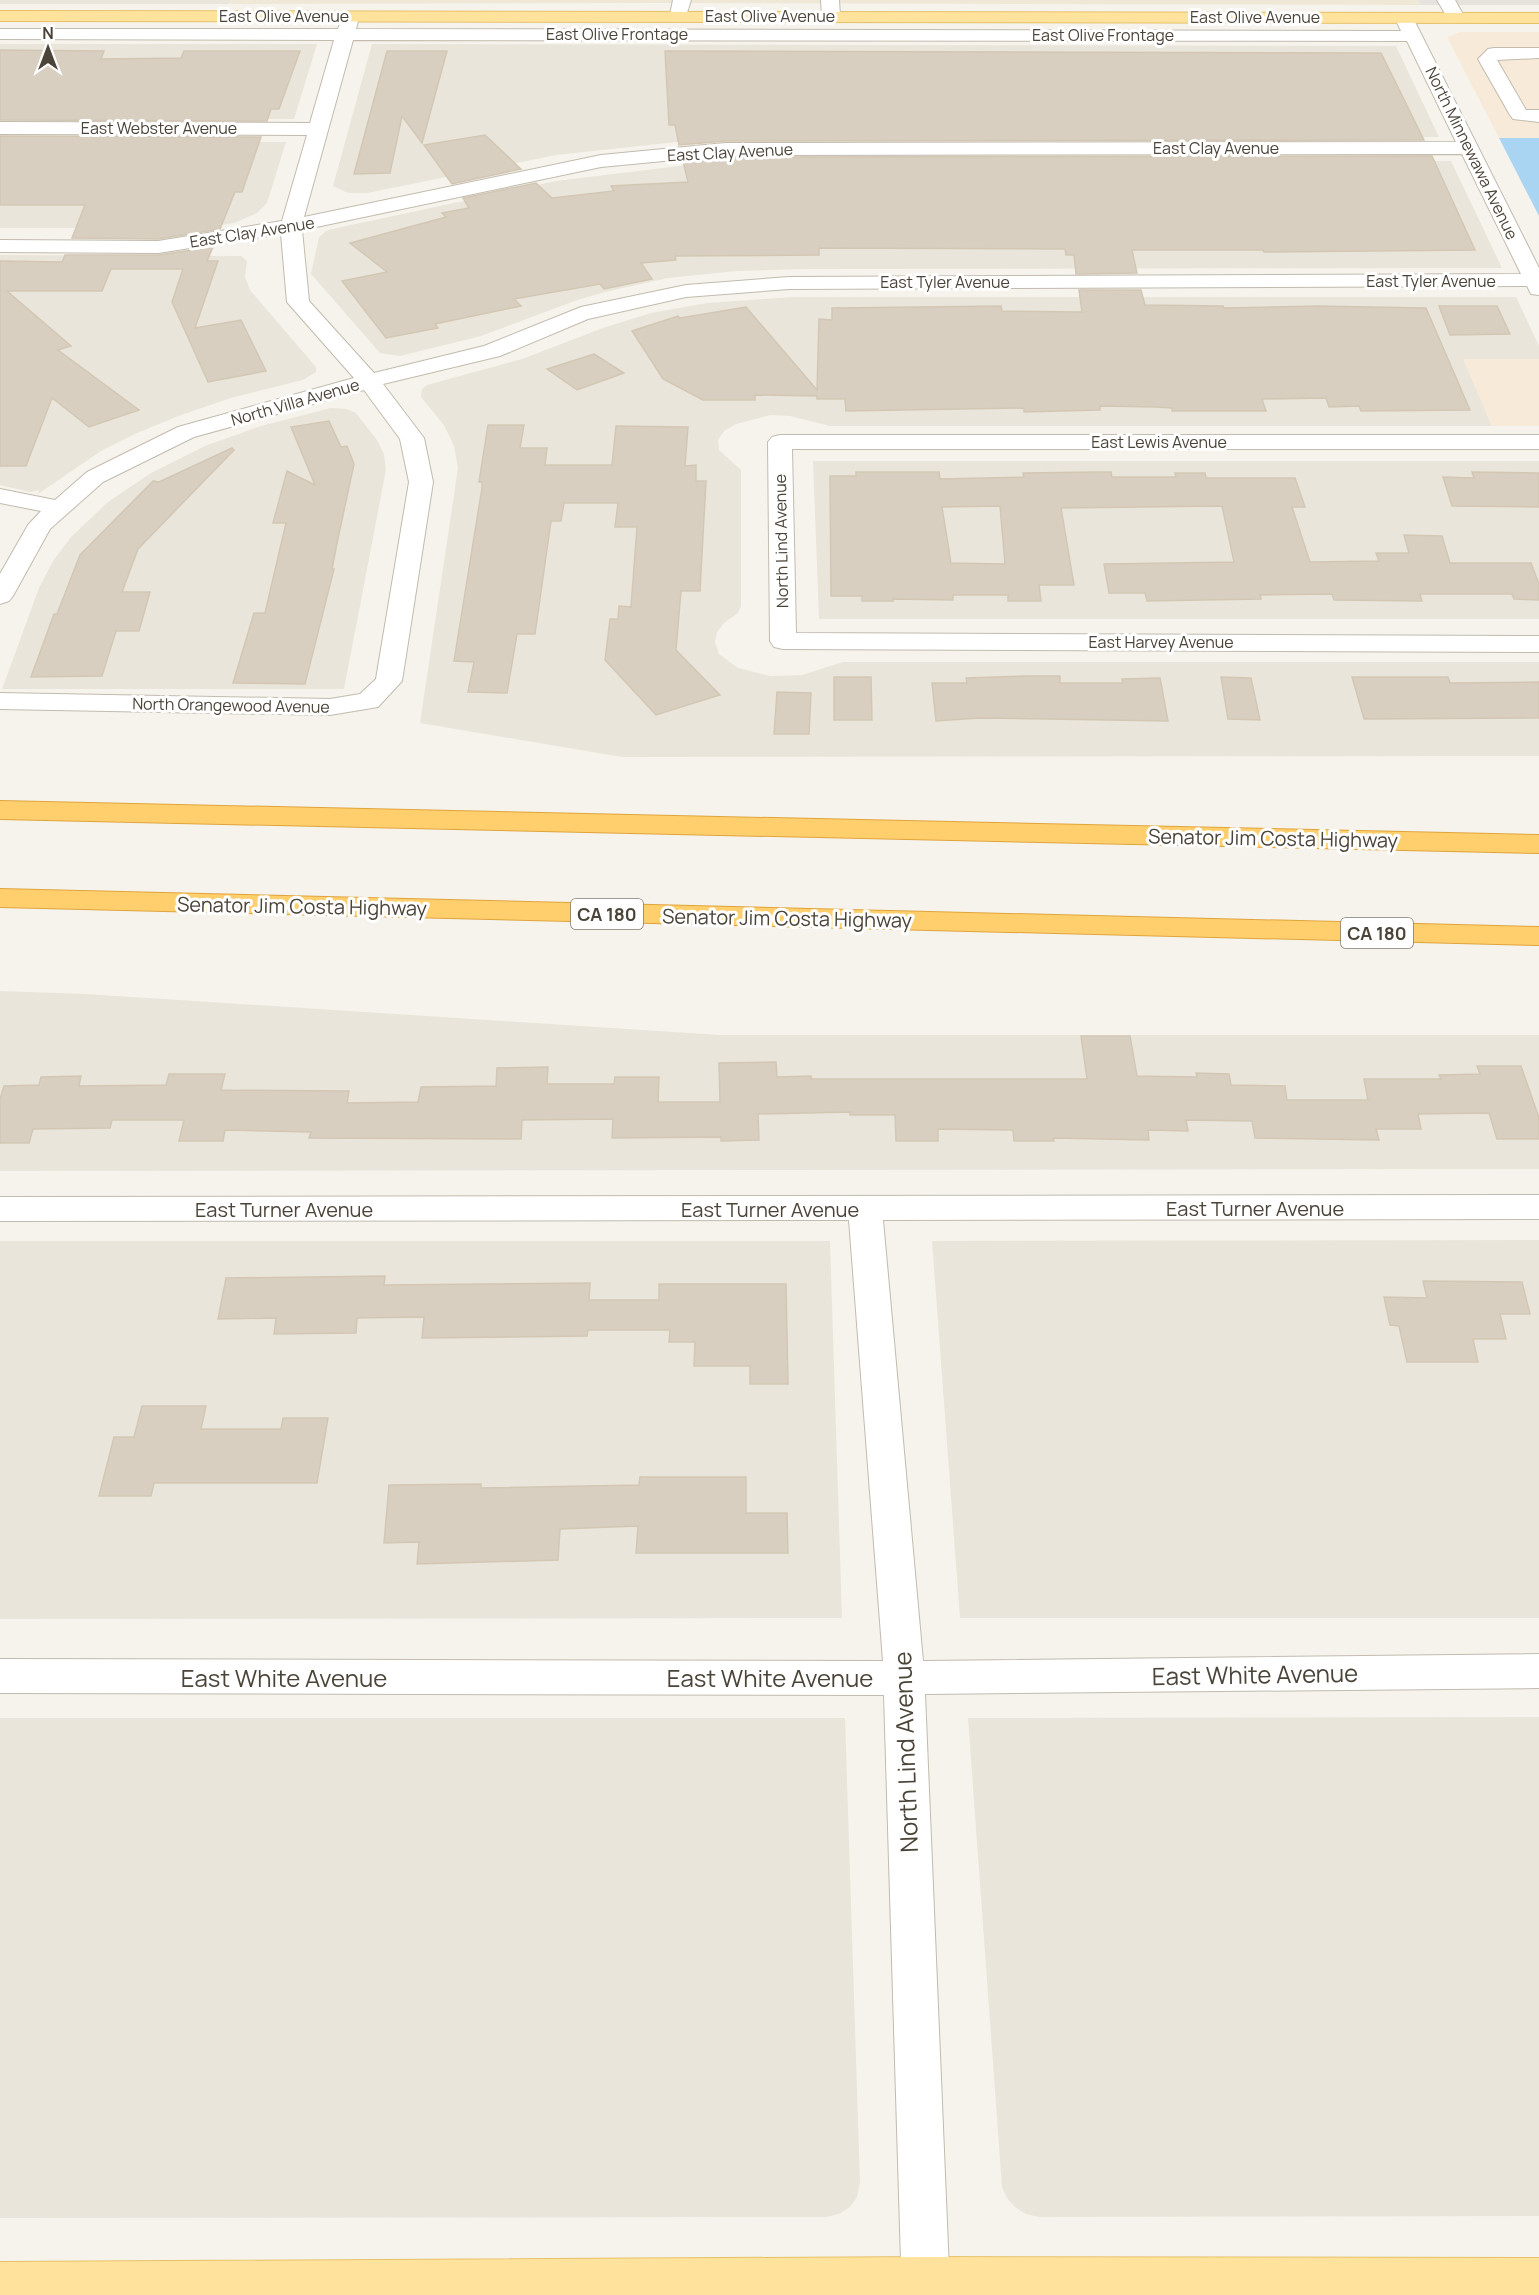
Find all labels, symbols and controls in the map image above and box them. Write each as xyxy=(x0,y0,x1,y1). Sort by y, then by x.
street label: East Olive Avenue xyxy=(219,5,349,27)
street label: East Olive Avenue xyxy=(705,5,835,27)
street label: East Olive Avenue xyxy=(1190,6,1320,28)
north arrow xyxy=(18,18,78,78)
text: N xyxy=(42,22,54,44)
street label: East Olive Frontage xyxy=(546,23,688,45)
street label: East Olive Frontage xyxy=(1032,24,1174,46)
street label: North Minnewawa Avenue xyxy=(1421,63,1523,243)
street label: East Webster Avenue xyxy=(81,117,237,139)
street label: East Clay Avenue xyxy=(1153,137,1279,159)
street label: East Clay Avenue xyxy=(666,138,794,166)
street label: East Clay Avenue xyxy=(188,211,316,253)
street label: East Tyler Avenue xyxy=(1366,270,1496,292)
street label: East Tyler Avenue xyxy=(880,271,1010,293)
street label: North Villa Avenue xyxy=(228,373,362,431)
street label: East Lewis Avenue xyxy=(1091,431,1227,453)
street label: North Lind Avenue xyxy=(769,474,793,608)
street label: East Harvey Avenue xyxy=(1088,631,1234,653)
street label: North Orangewood Avenue xyxy=(132,692,330,718)
street label: Senator Jim Costa Highway xyxy=(1148,822,1399,854)
street label: Senator Jim Costa Highway xyxy=(177,890,428,922)
road number: CA 180 xyxy=(571,899,643,929)
street label: Senator Jim Costa Highway xyxy=(662,902,913,934)
road number: CA 180 xyxy=(1341,918,1413,948)
street label: East Turner Avenue xyxy=(1166,1195,1344,1222)
street label: East Turner Avenue xyxy=(195,1196,373,1223)
street label: East Turner Avenue xyxy=(681,1196,859,1223)
street label: North Lind Avenue xyxy=(885,1651,925,1853)
street label: East White Avenue xyxy=(1151,1656,1359,1692)
street label: East White Avenue xyxy=(181,1661,387,1694)
street label: East White Avenue xyxy=(667,1661,873,1694)

